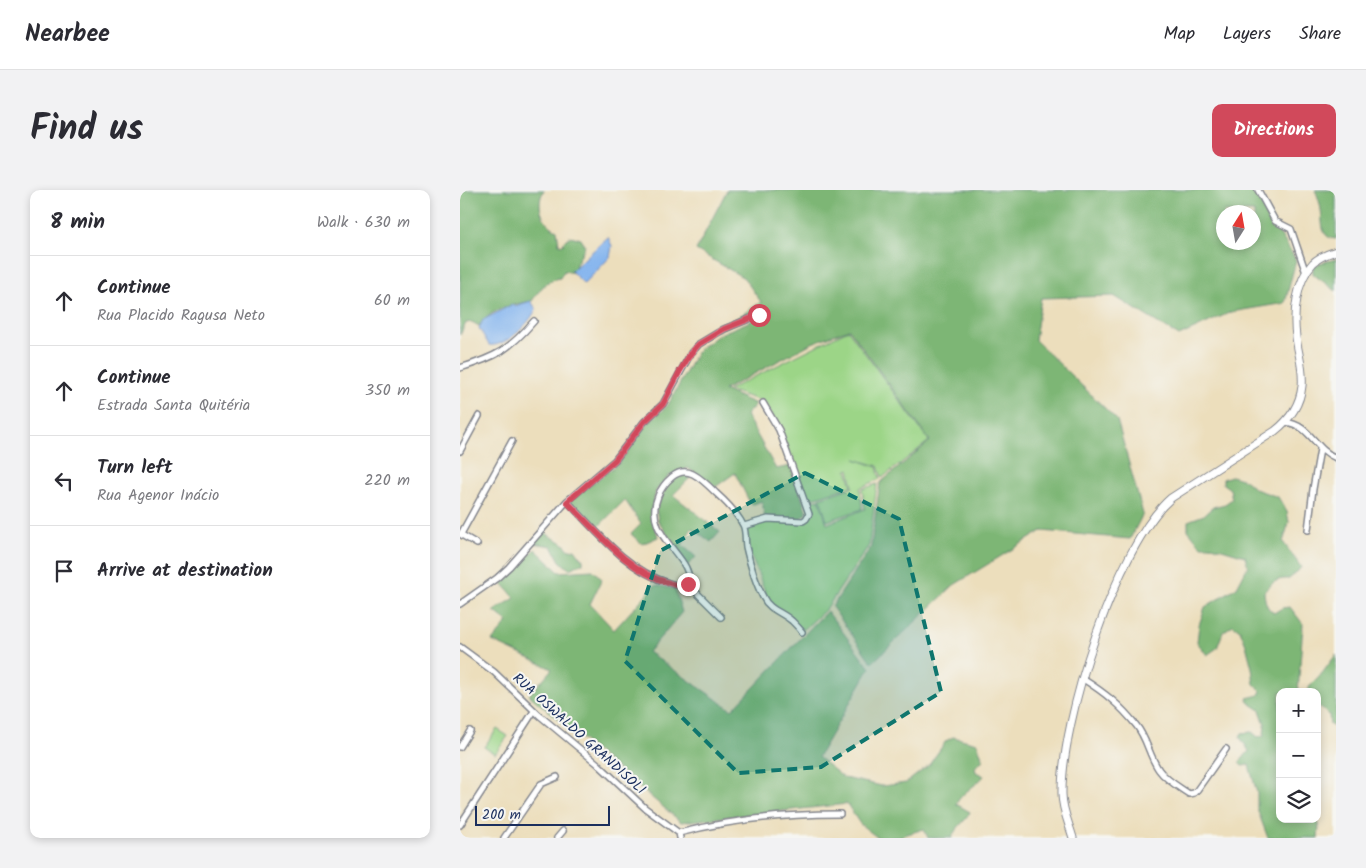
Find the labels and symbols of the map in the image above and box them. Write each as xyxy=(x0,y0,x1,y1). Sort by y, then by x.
north arrow xyxy=(1216,205,1261,250)
route start xyxy=(748,304,771,327)
route end xyxy=(677,573,700,596)
street label: RUA OSWALDO GRANDISOLI xyxy=(507,668,651,800)
scale bar xyxy=(475,803,610,826)

